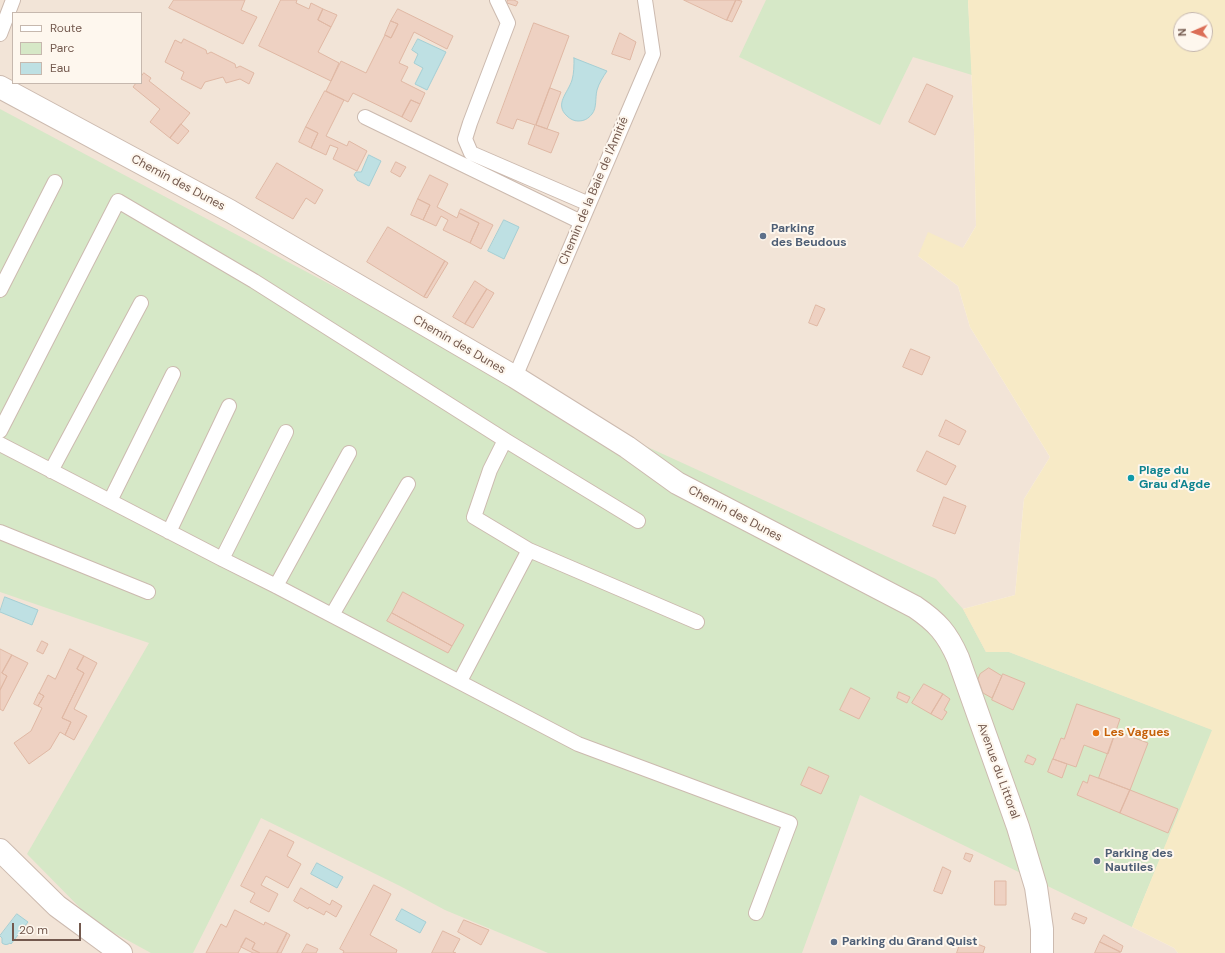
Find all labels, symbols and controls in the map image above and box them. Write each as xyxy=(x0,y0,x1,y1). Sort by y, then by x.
legend xyxy=(12,12,142,84)
north arrow xyxy=(1173,12,1213,52)
text: Route xyxy=(50,20,82,36)
text: N xyxy=(1175,28,1189,37)
text: Parc xyxy=(50,40,74,56)
text: Eau xyxy=(50,60,70,76)
street label: Chemin de la Baie de l'Amitié xyxy=(556,115,632,267)
street label: Chemin des Dunes xyxy=(129,152,227,214)
place label: Parking des Beudous xyxy=(771,222,847,250)
marker: Parking des Beudous xyxy=(758,231,768,241)
street label: Chemin des Dunes xyxy=(410,313,508,377)
place label: Plage du Grau d'Agde xyxy=(1139,464,1210,492)
marker: Plage du Grau d'Agde xyxy=(1126,473,1136,483)
street label: Chemin des Dunes xyxy=(686,483,784,545)
street label: Avenue du Littoral xyxy=(974,721,1022,821)
place label: Les Vagues xyxy=(1104,726,1170,740)
marker: Les Vagues xyxy=(1091,728,1101,738)
place label: Parking des Nautiles xyxy=(1105,847,1173,875)
marker: Parking des Nautiles xyxy=(1092,856,1102,866)
scale bar xyxy=(14,915,83,941)
text: 20 m xyxy=(19,922,48,938)
place label: Parking du Grand Quist xyxy=(842,935,977,949)
marker: Parking du Grand Quist xyxy=(829,937,839,947)

